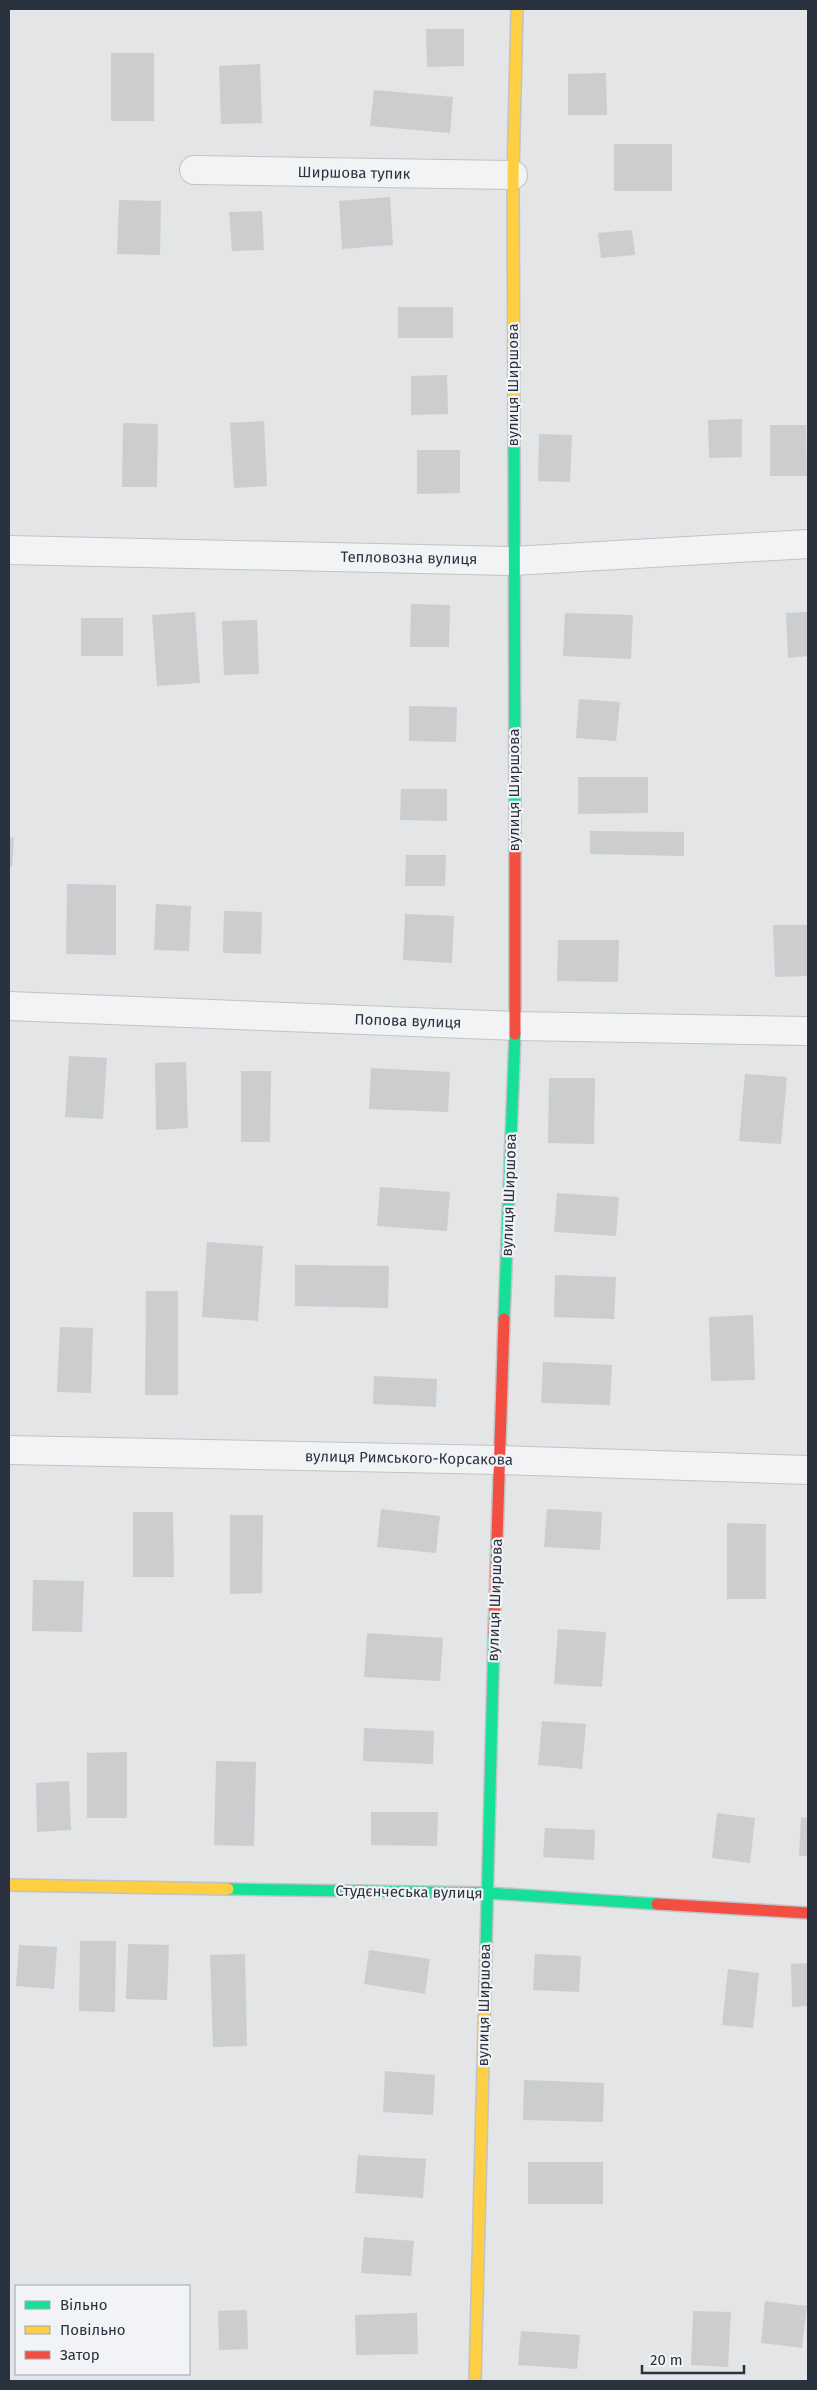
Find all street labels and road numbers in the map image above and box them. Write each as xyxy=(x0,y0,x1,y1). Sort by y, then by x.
street label: Ширшова тупик xyxy=(297,163,411,183)
street label: вулиця Ширшова xyxy=(504,323,522,447)
street label: Тепловозна вулиця xyxy=(340,548,478,568)
street label: вулиця Ширшова xyxy=(505,728,523,852)
street label: Попова вулиця xyxy=(354,1010,462,1032)
street label: вулиця Ширшова xyxy=(498,1133,520,1257)
street label: вулиця Римського-Корсакова xyxy=(305,1447,513,1469)
street label: вулиця Ширшова xyxy=(484,1538,506,1662)
street label: Студєнчеська вулиця xyxy=(335,1882,483,1902)
street label: вулиця Ширшова xyxy=(474,1943,494,2067)

